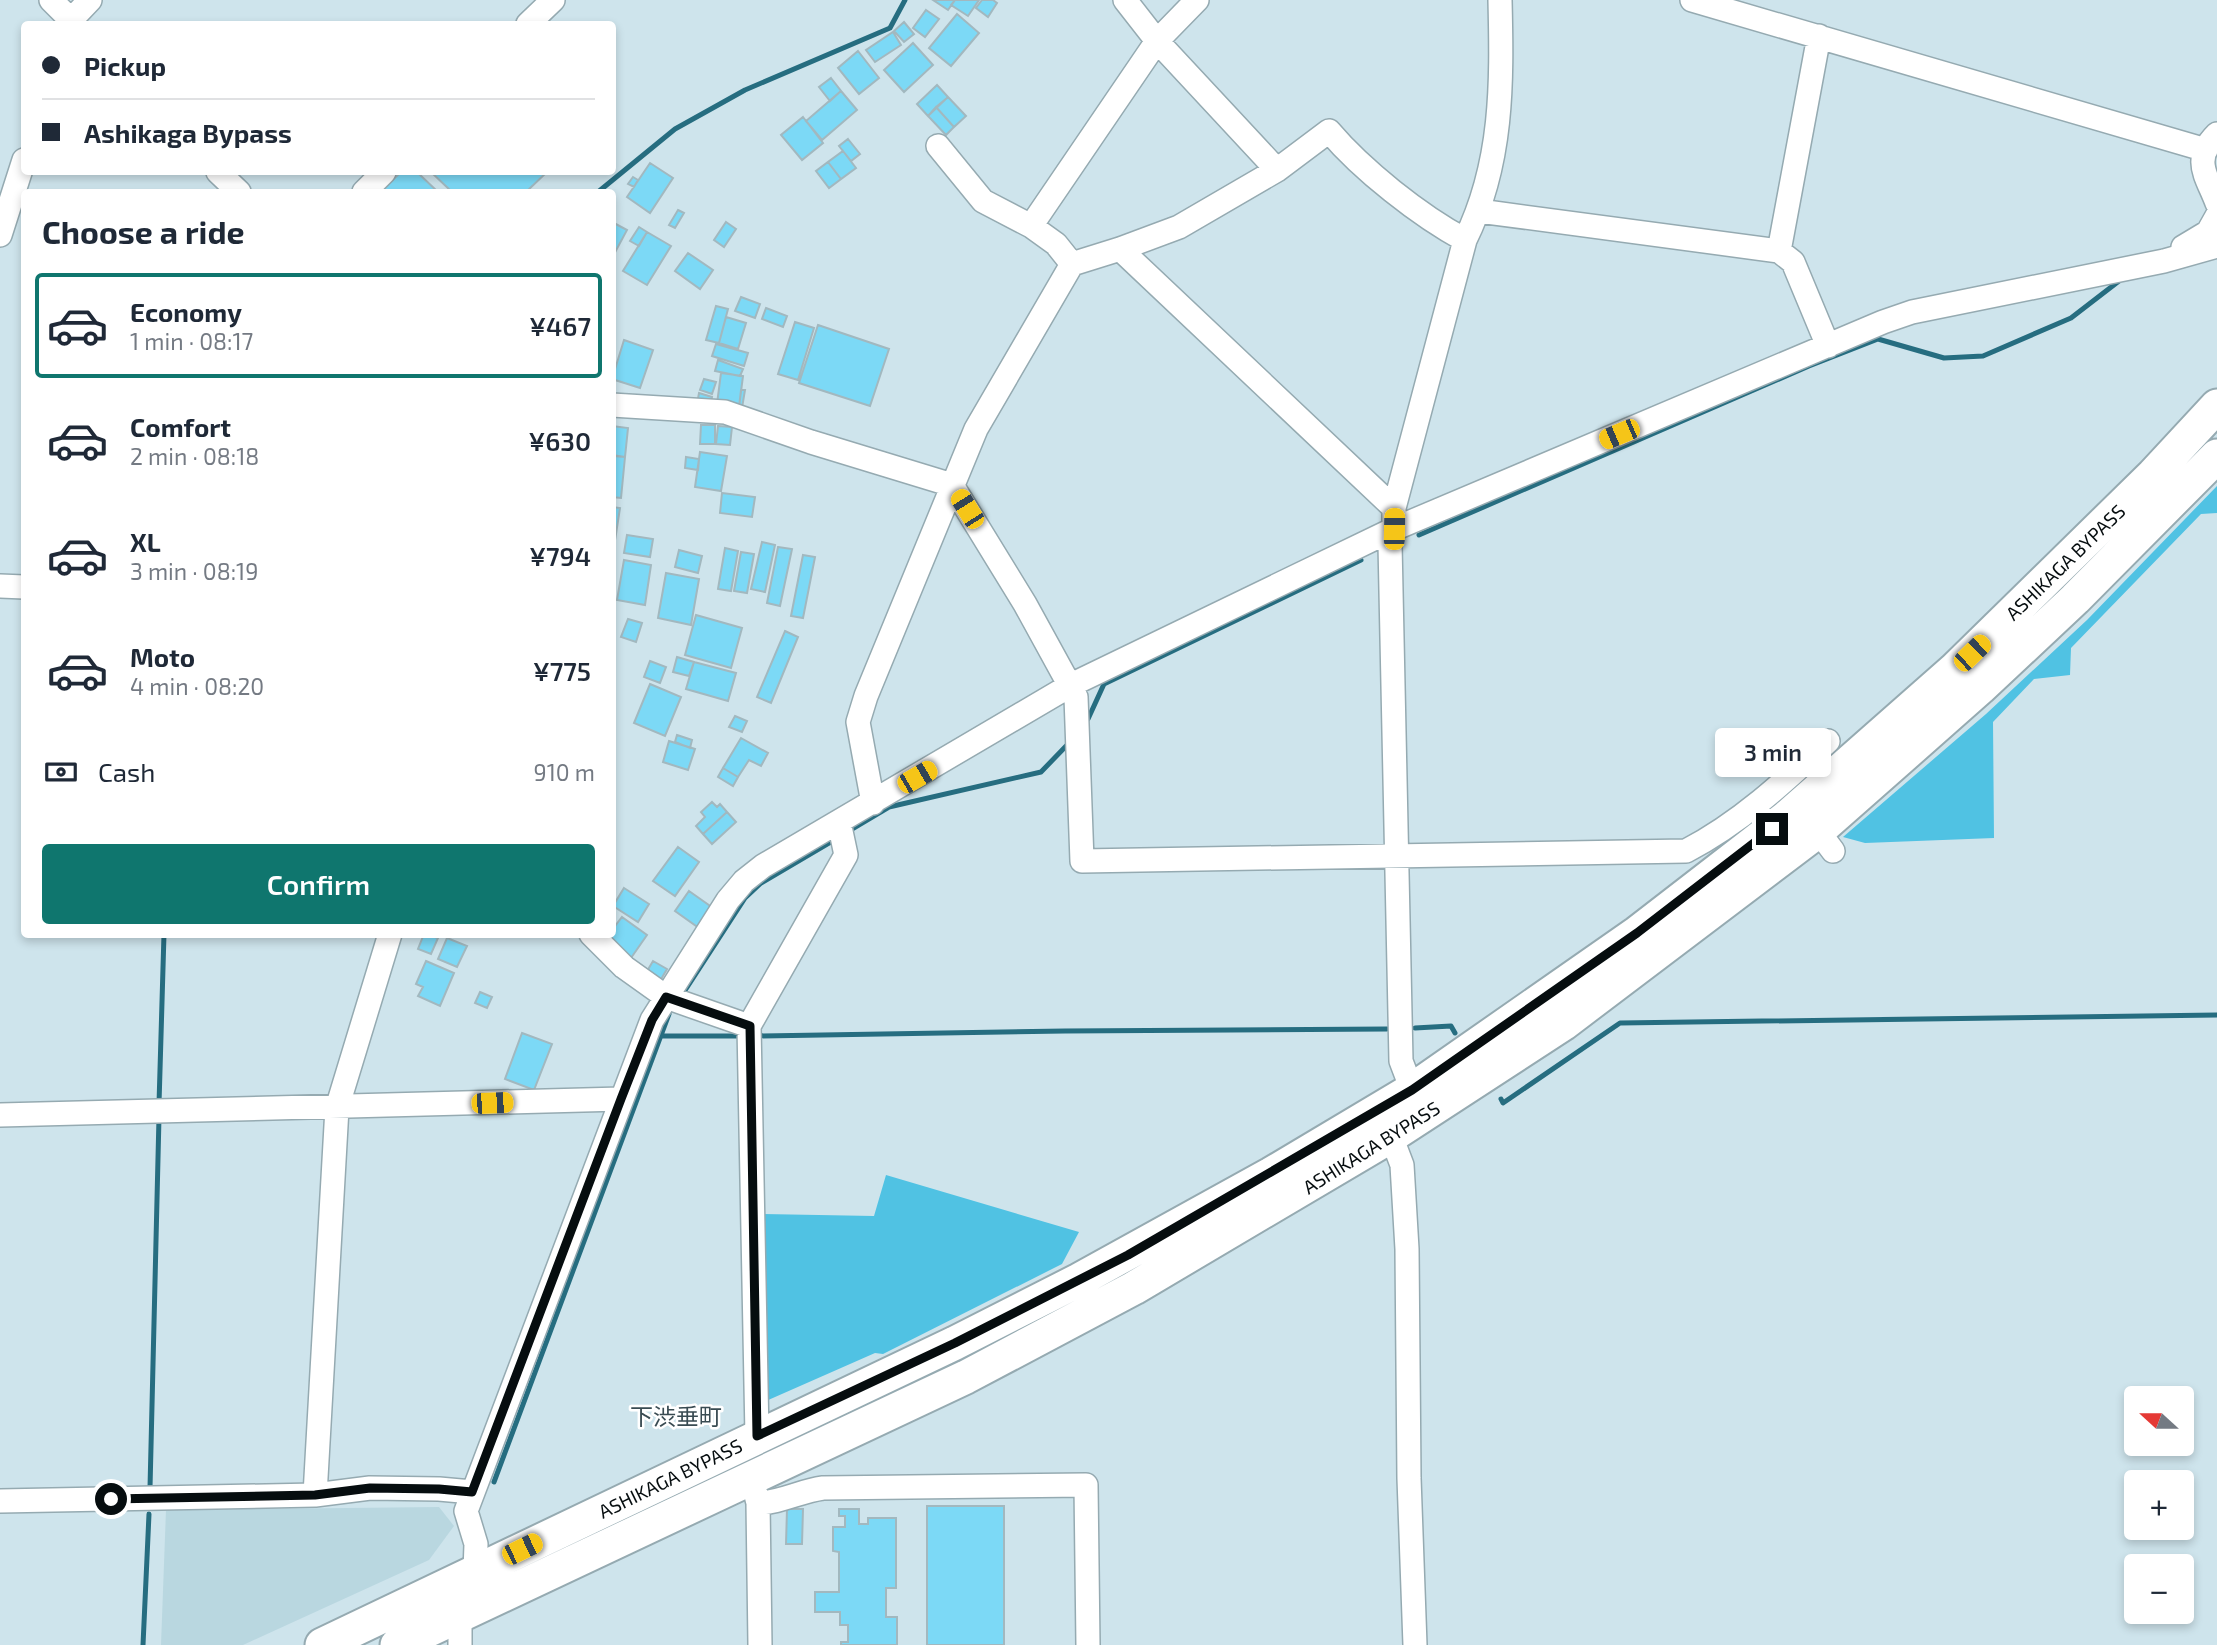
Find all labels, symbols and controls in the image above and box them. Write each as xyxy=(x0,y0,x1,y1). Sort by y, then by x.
text: Pickup xyxy=(84,50,166,81)
text: Ashikaga Bypass xyxy=(84,117,292,148)
text: Choose a ride xyxy=(42,212,245,250)
icon: car xyxy=(46,294,109,357)
text: Economy xyxy=(130,296,242,327)
text: ¥467 xyxy=(529,310,591,341)
text: 1 min · 08:17 xyxy=(130,327,253,355)
icon: car xyxy=(46,409,109,472)
text: Comfort xyxy=(130,411,231,442)
car xyxy=(1596,416,1643,452)
text: ¥630 xyxy=(528,425,591,456)
text: 2 min · 08:18 xyxy=(130,442,259,470)
car xyxy=(947,486,988,532)
street label: ASHIKAGA BYPASS xyxy=(2001,499,2129,625)
car xyxy=(1384,508,1405,550)
icon: car xyxy=(46,524,109,587)
text: XL xyxy=(130,526,161,557)
text: ¥794 xyxy=(529,540,591,571)
text: 3 min · 08:19 xyxy=(130,557,258,585)
car xyxy=(1950,631,1995,675)
icon: car xyxy=(46,639,109,702)
text: Moto xyxy=(130,641,195,672)
text: ¥775 xyxy=(533,655,591,686)
text: 4 min · 08:20 xyxy=(130,672,264,700)
callout: 3 min xyxy=(1714,728,1830,776)
text: 3 min xyxy=(1744,738,1802,766)
icon: cash xyxy=(42,753,80,791)
text: Cash xyxy=(98,756,155,787)
car xyxy=(894,757,941,797)
text: 910 m xyxy=(534,758,595,786)
route end xyxy=(1756,813,1788,845)
button: Confirm xyxy=(42,844,595,924)
car xyxy=(471,1092,514,1114)
street label: ASHIKAGA BYPASS xyxy=(1298,1096,1444,1198)
north arrow xyxy=(2124,1386,2194,1456)
map controls xyxy=(2124,1386,2194,1624)
district label: 下渋垂町 xyxy=(630,1402,722,1430)
street label: ASHIKAGA BYPASS xyxy=(595,1433,745,1523)
button: + xyxy=(2124,1470,2194,1540)
route start xyxy=(95,1483,127,1515)
car xyxy=(499,1530,546,1568)
button: − xyxy=(2124,1554,2194,1624)

